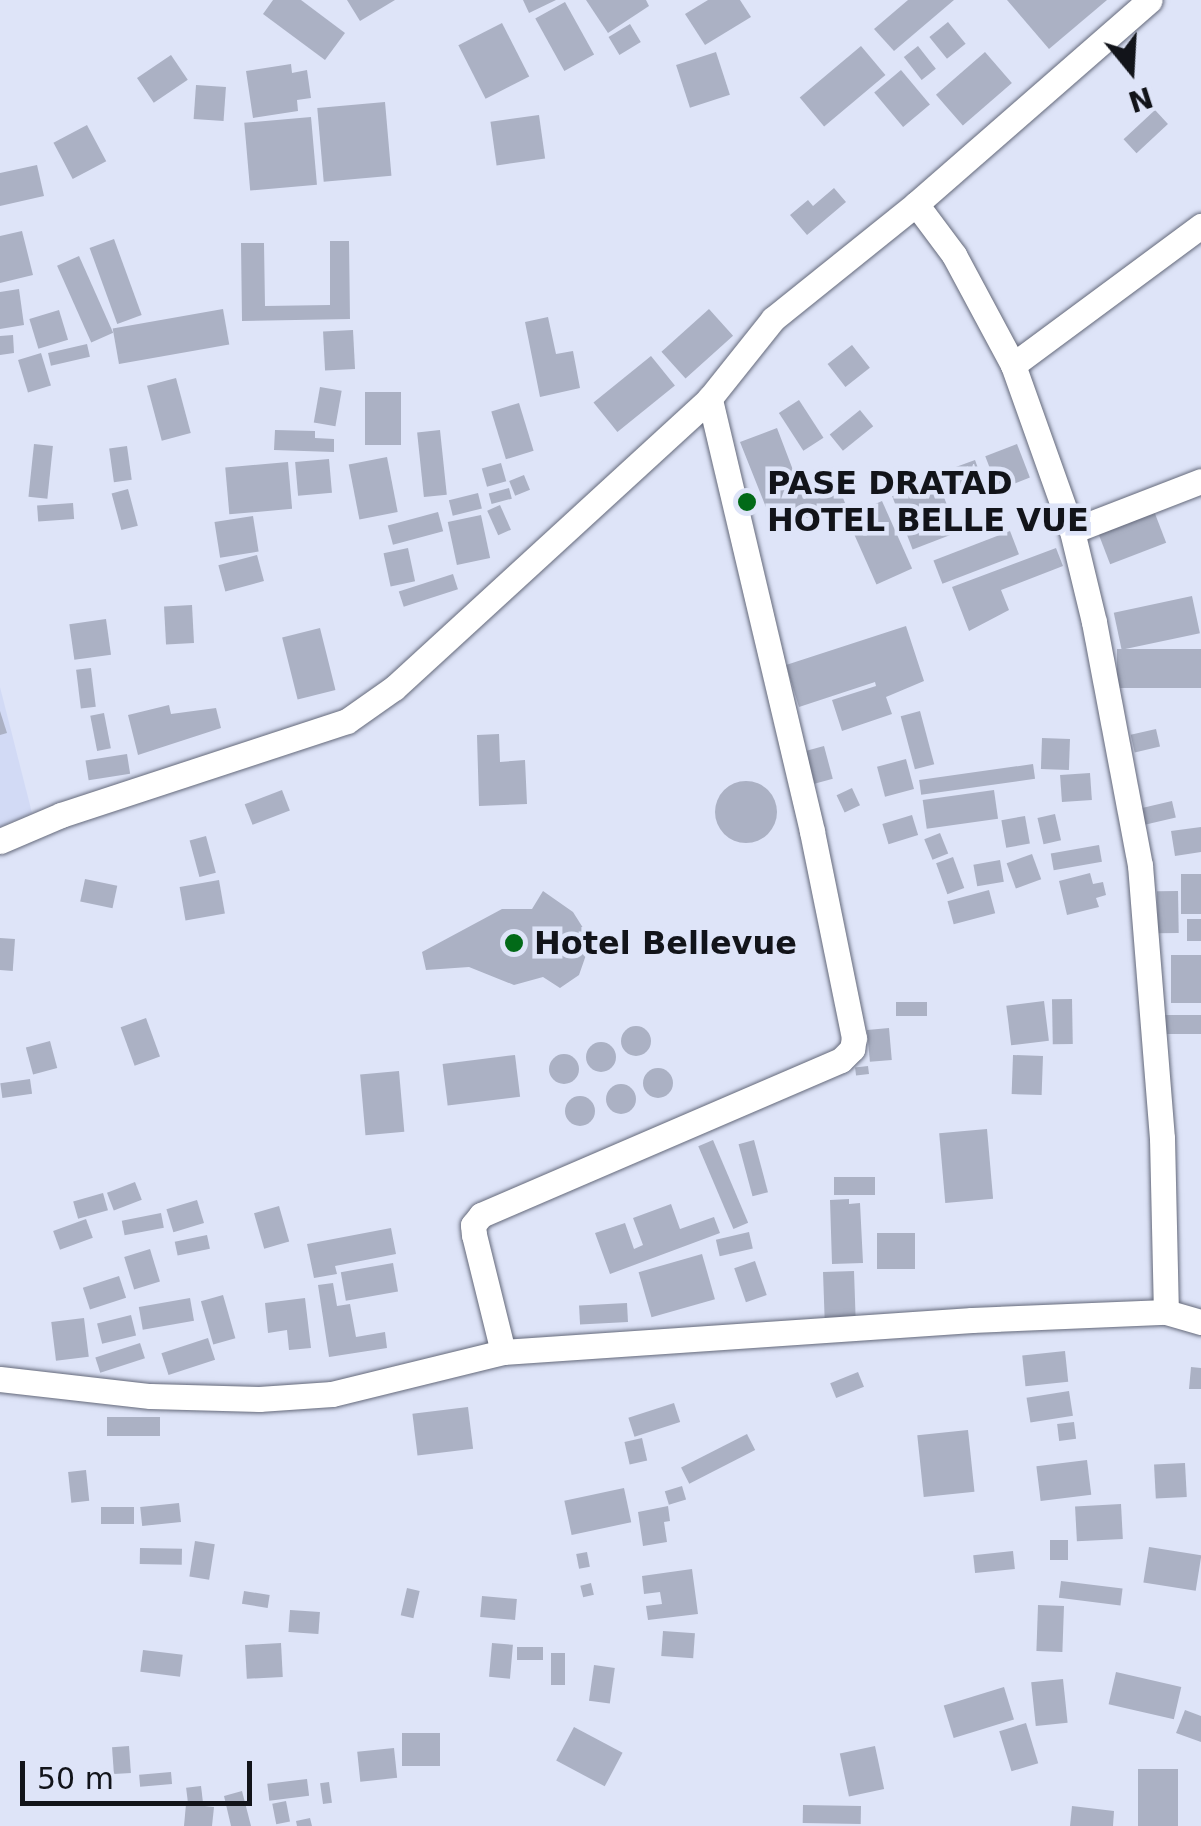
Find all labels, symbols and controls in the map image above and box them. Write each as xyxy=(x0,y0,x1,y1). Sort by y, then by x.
north arrow xyxy=(1081,20,1181,120)
text: N xyxy=(1124,80,1157,118)
place label: PASE DRATAD HOTEL BELLE VUE xyxy=(767,465,1089,540)
marker: PASE DRATAD HOTEL BELLE VUE xyxy=(736,491,758,513)
place label: Hotel Bellevue xyxy=(534,924,797,962)
marker: Hotel Bellevue xyxy=(503,932,525,954)
scale bar xyxy=(25,1741,258,1803)
text: 50 m xyxy=(37,1761,114,1796)

